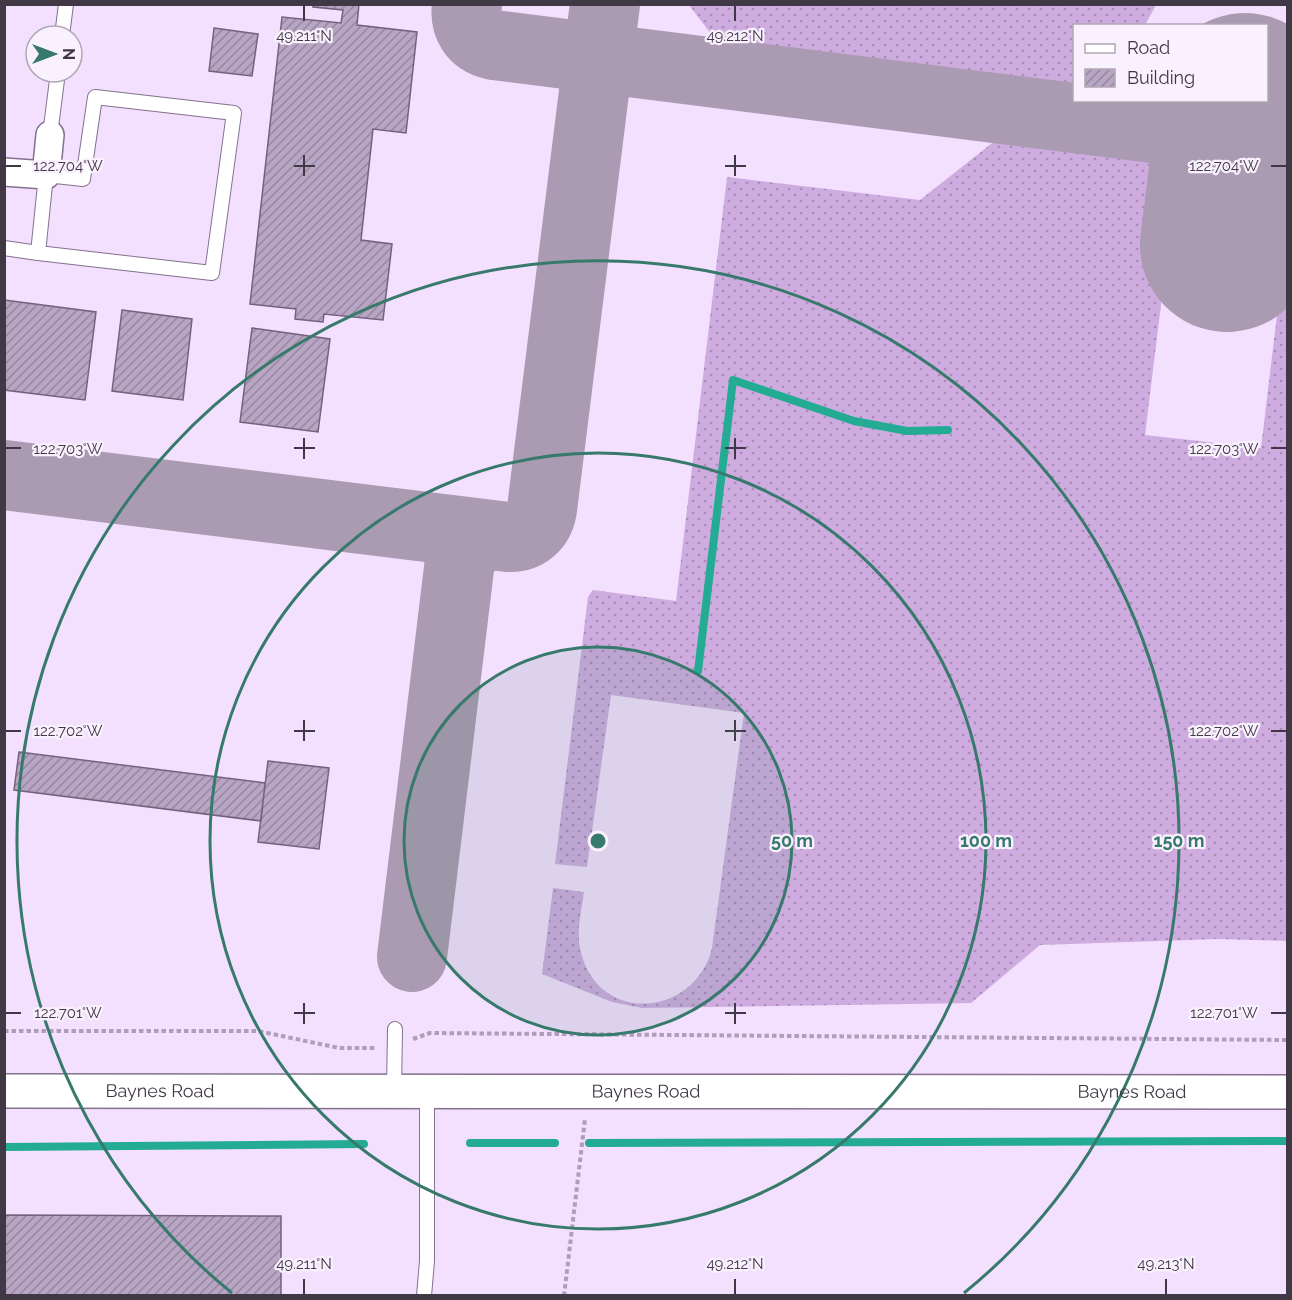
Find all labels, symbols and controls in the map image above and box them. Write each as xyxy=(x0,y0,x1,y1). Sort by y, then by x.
north arrow xyxy=(24,24,84,84)
legend xyxy=(1073,24,1268,102)
text: 49.211°N xyxy=(276,27,332,45)
text: 49.212°N xyxy=(706,27,764,45)
text: Road xyxy=(1127,37,1170,58)
text: N xyxy=(59,48,78,60)
text: Building xyxy=(1127,67,1195,88)
text: 122.704°W xyxy=(33,157,103,175)
text: 122.704°W xyxy=(1189,157,1259,175)
text: 122.703°W xyxy=(34,440,103,458)
text: 122.703°W xyxy=(1190,440,1259,458)
text: 122.702°W xyxy=(34,722,103,740)
text: 122.702°W xyxy=(1190,722,1259,740)
text: 50 m xyxy=(771,830,813,851)
text: 100 m xyxy=(960,830,1012,851)
text: 150 m xyxy=(1154,830,1205,851)
centre of rings xyxy=(588,831,608,851)
text: 122.701°W xyxy=(34,1004,102,1022)
text: 122.701°W xyxy=(1190,1004,1258,1022)
street label: Baynes Road xyxy=(106,1080,214,1101)
street label: Baynes Road xyxy=(592,1080,700,1102)
street label: Baynes Road xyxy=(1078,1081,1186,1102)
text: 49.211°N xyxy=(276,1255,332,1273)
text: 49.212°N xyxy=(706,1255,764,1273)
text: 49.213°N xyxy=(1137,1255,1195,1273)

